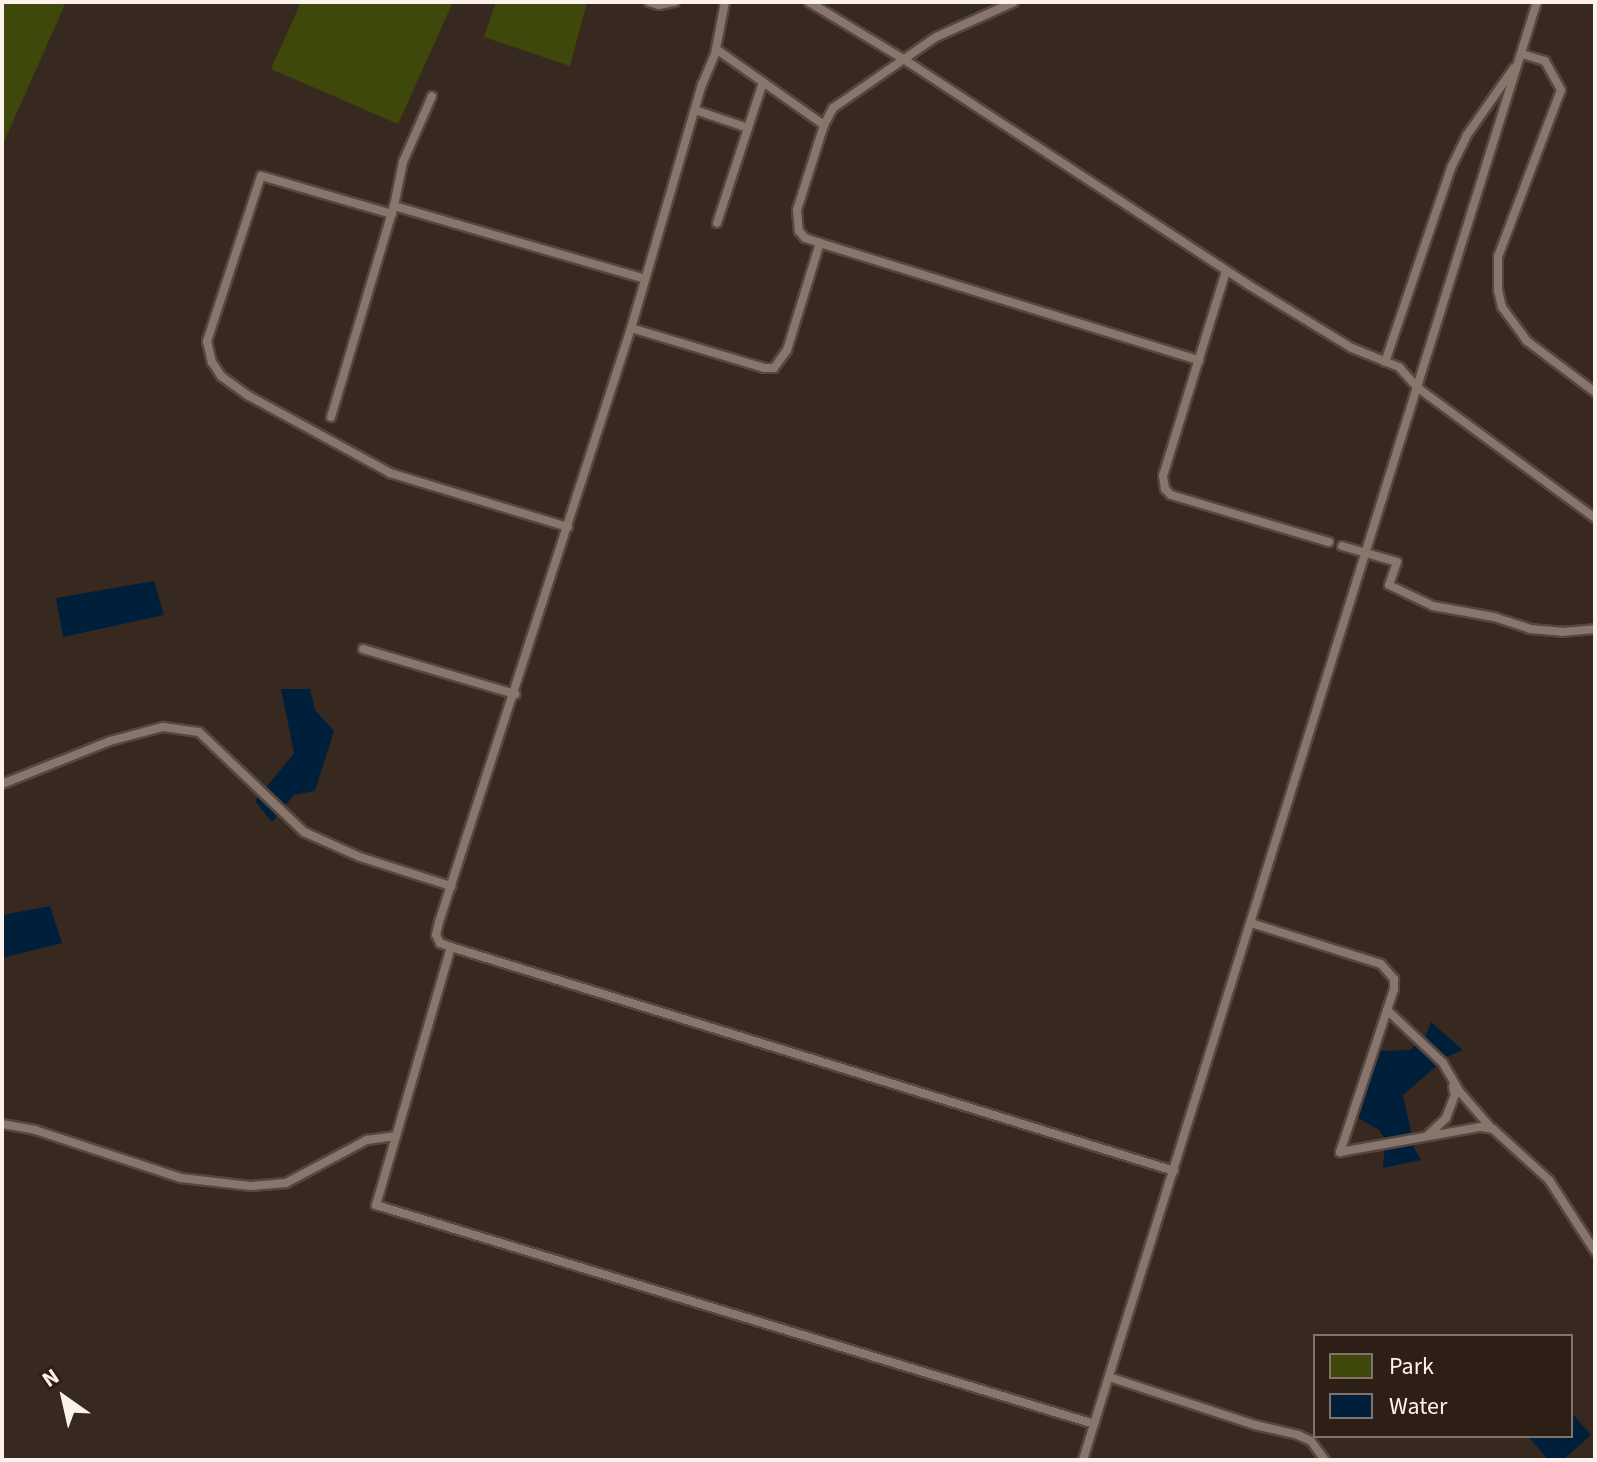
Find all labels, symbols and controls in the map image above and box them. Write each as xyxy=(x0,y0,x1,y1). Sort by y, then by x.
legend xyxy=(1313,1334,1573,1438)
text: Park xyxy=(1389,1349,1434,1384)
north arrow xyxy=(24,1358,104,1438)
text: N xyxy=(36,1361,66,1395)
text: Water xyxy=(1389,1389,1447,1424)

